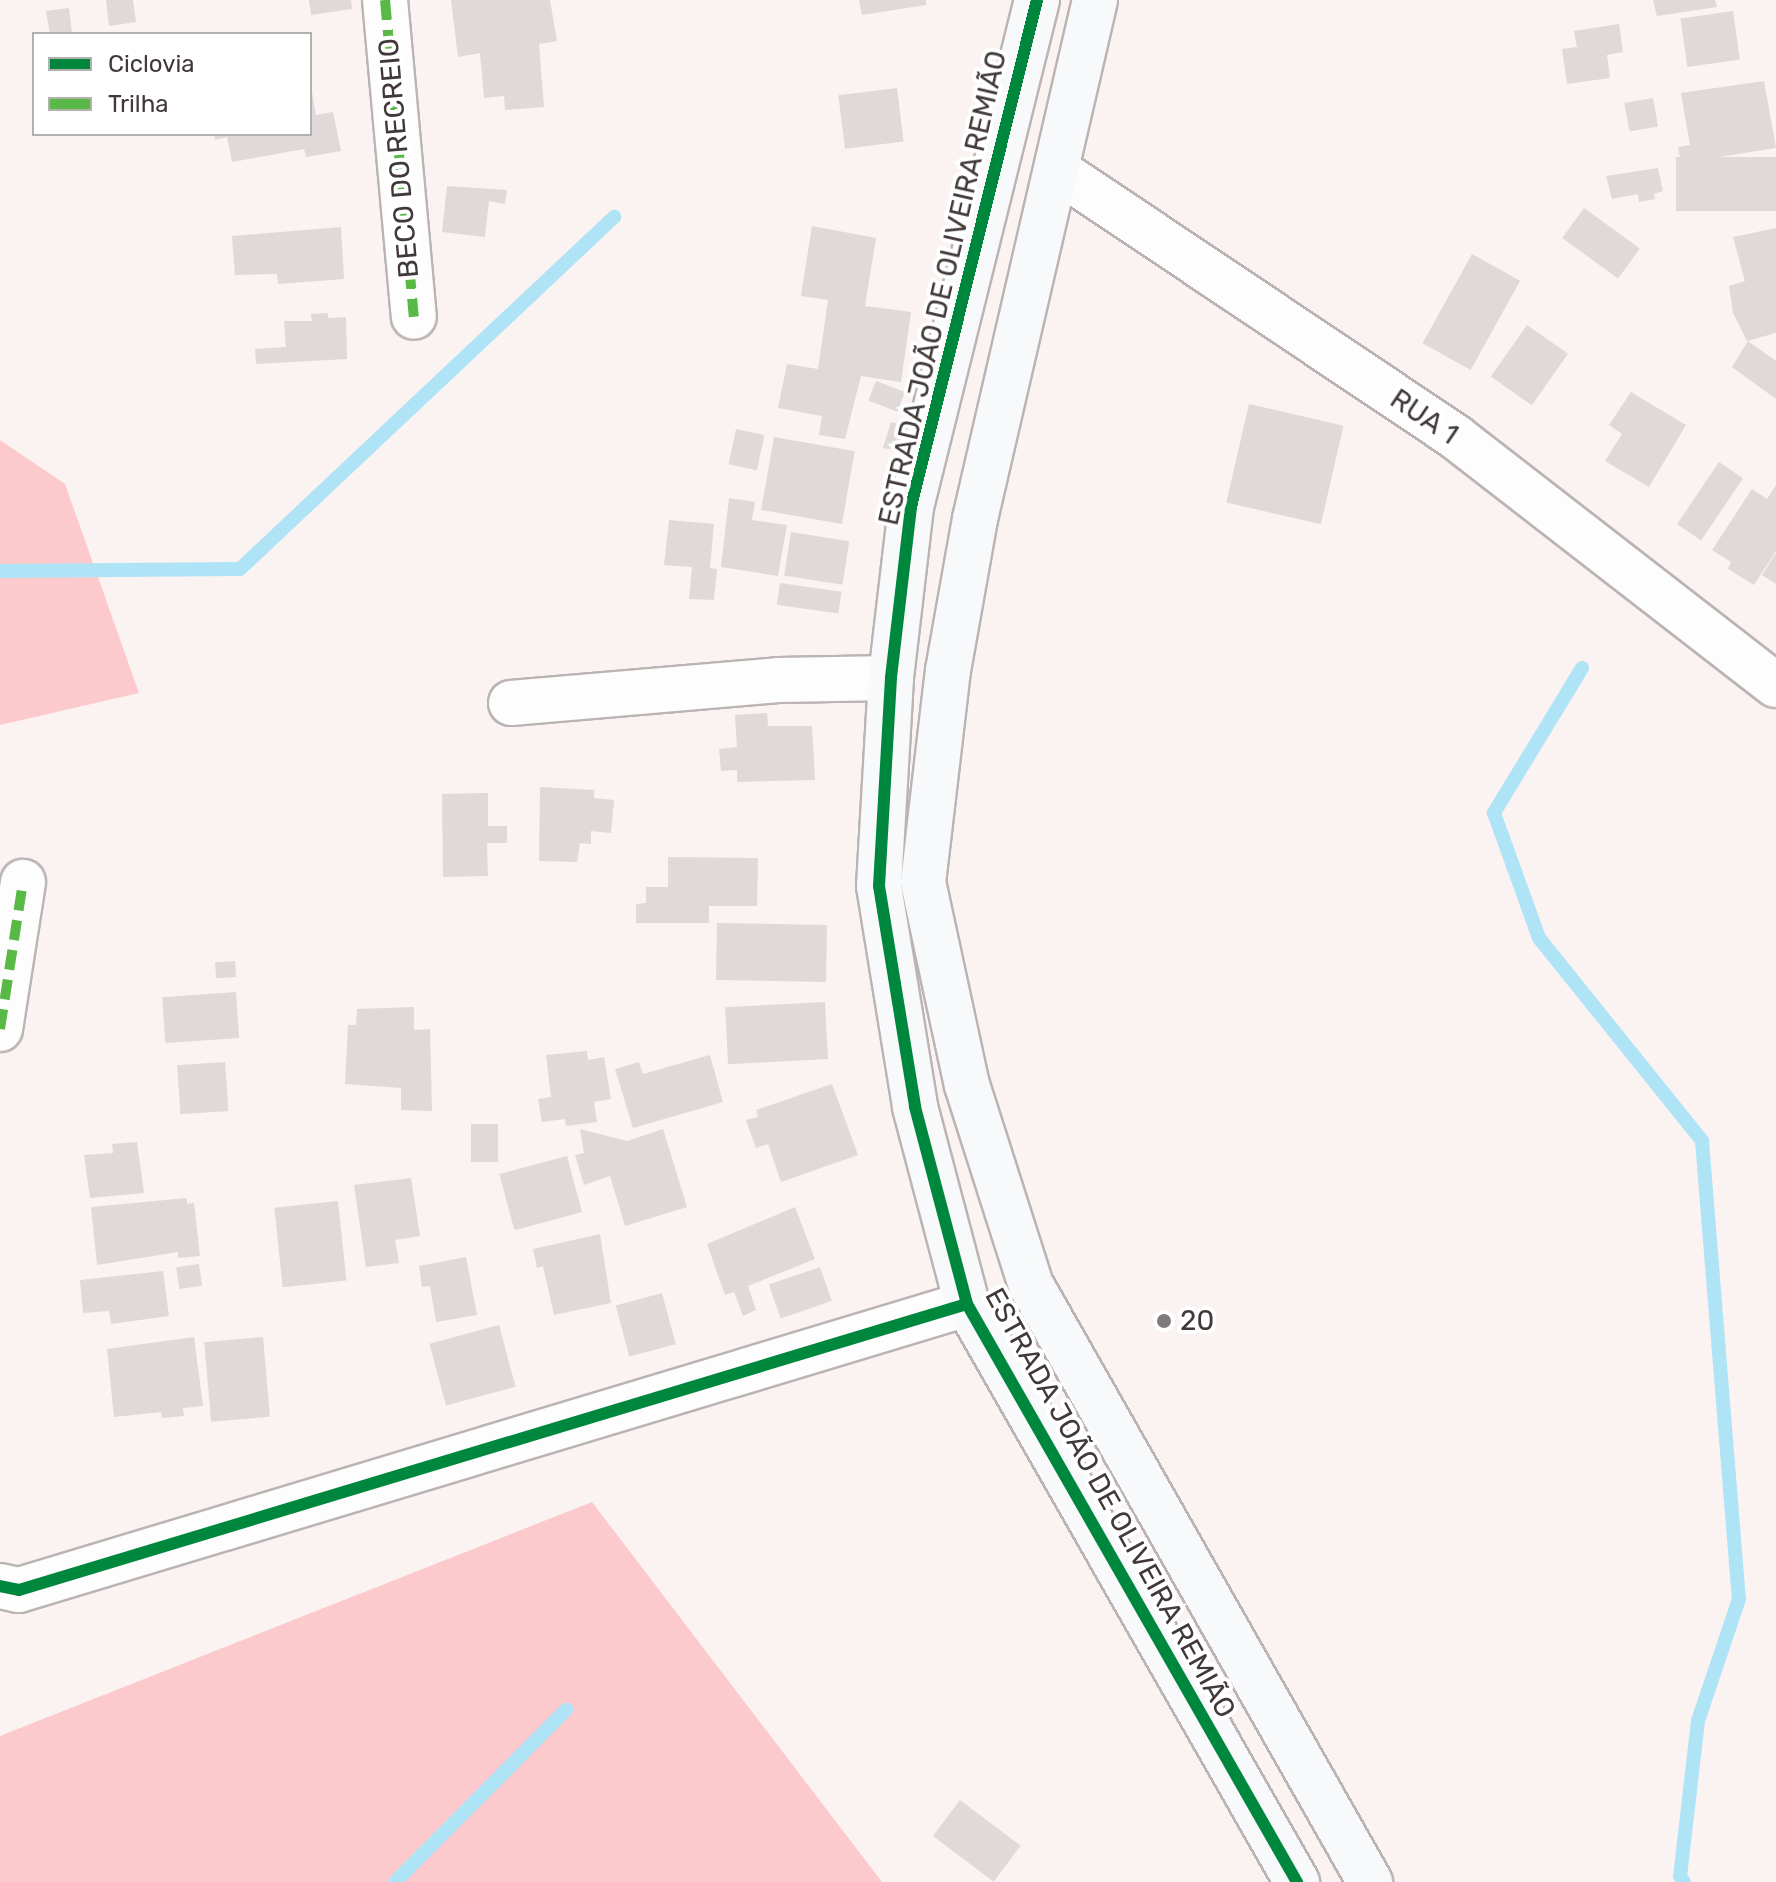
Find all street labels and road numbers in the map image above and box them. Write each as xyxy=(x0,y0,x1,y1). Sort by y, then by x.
street label: BECO DO RECREIO xyxy=(372,37,426,279)
street label: ESTRADA JOÃO DE OLIVEIRA REMIÃO xyxy=(872,47,1014,529)
street label: RUA 1 xyxy=(1383,382,1465,452)
street label: ESTRADA JOÃO DE OLIVEIRA REMIÃO xyxy=(977,1282,1243,1724)

